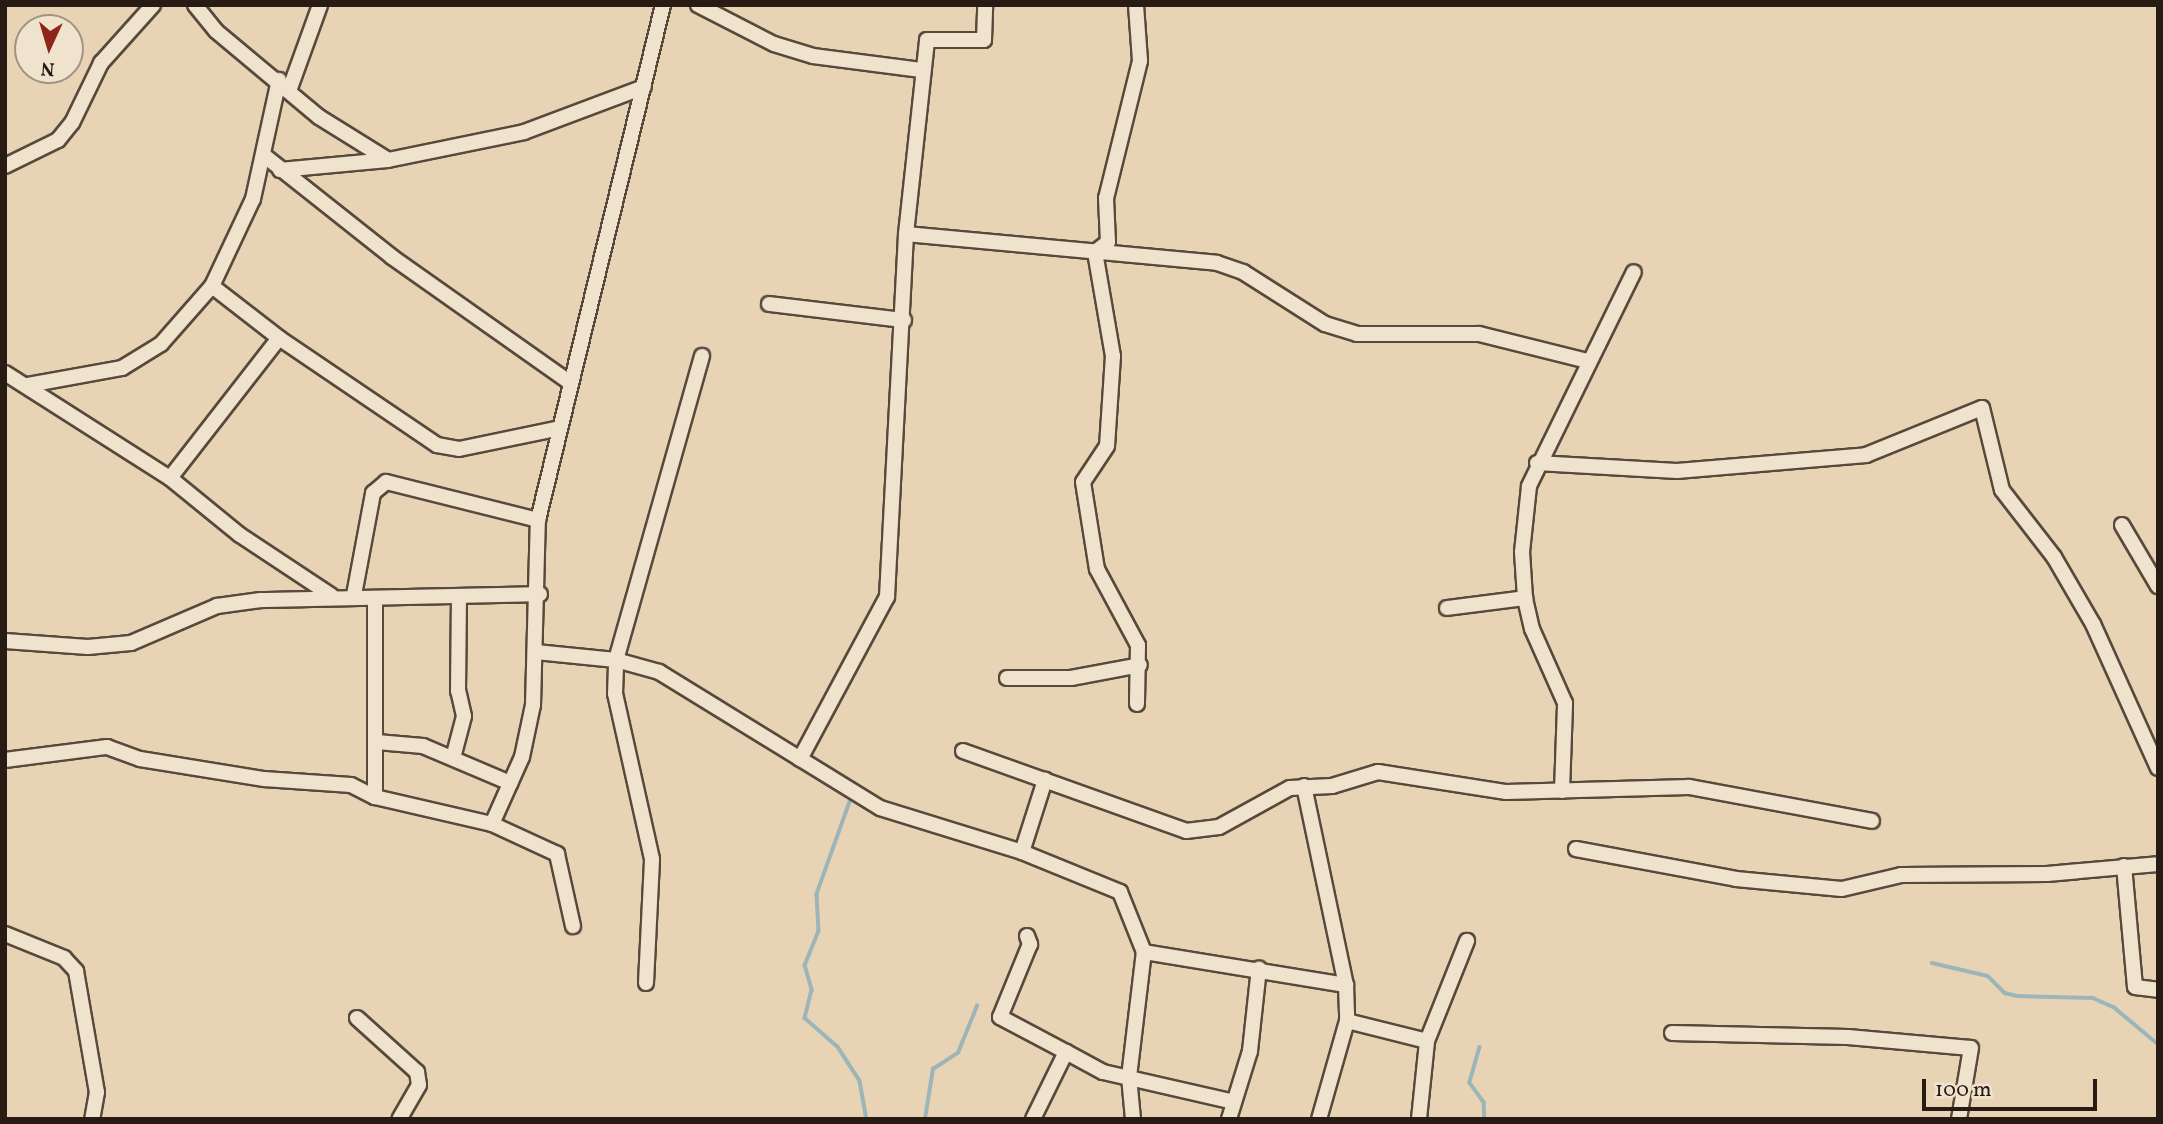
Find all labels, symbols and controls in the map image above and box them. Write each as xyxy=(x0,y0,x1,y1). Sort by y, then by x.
north arrow xyxy=(14,14,84,84)
text: N xyxy=(40,55,55,81)
scale bar xyxy=(1925,1064,2100,1108)
text: 100 m xyxy=(1935,1076,1992,1105)

